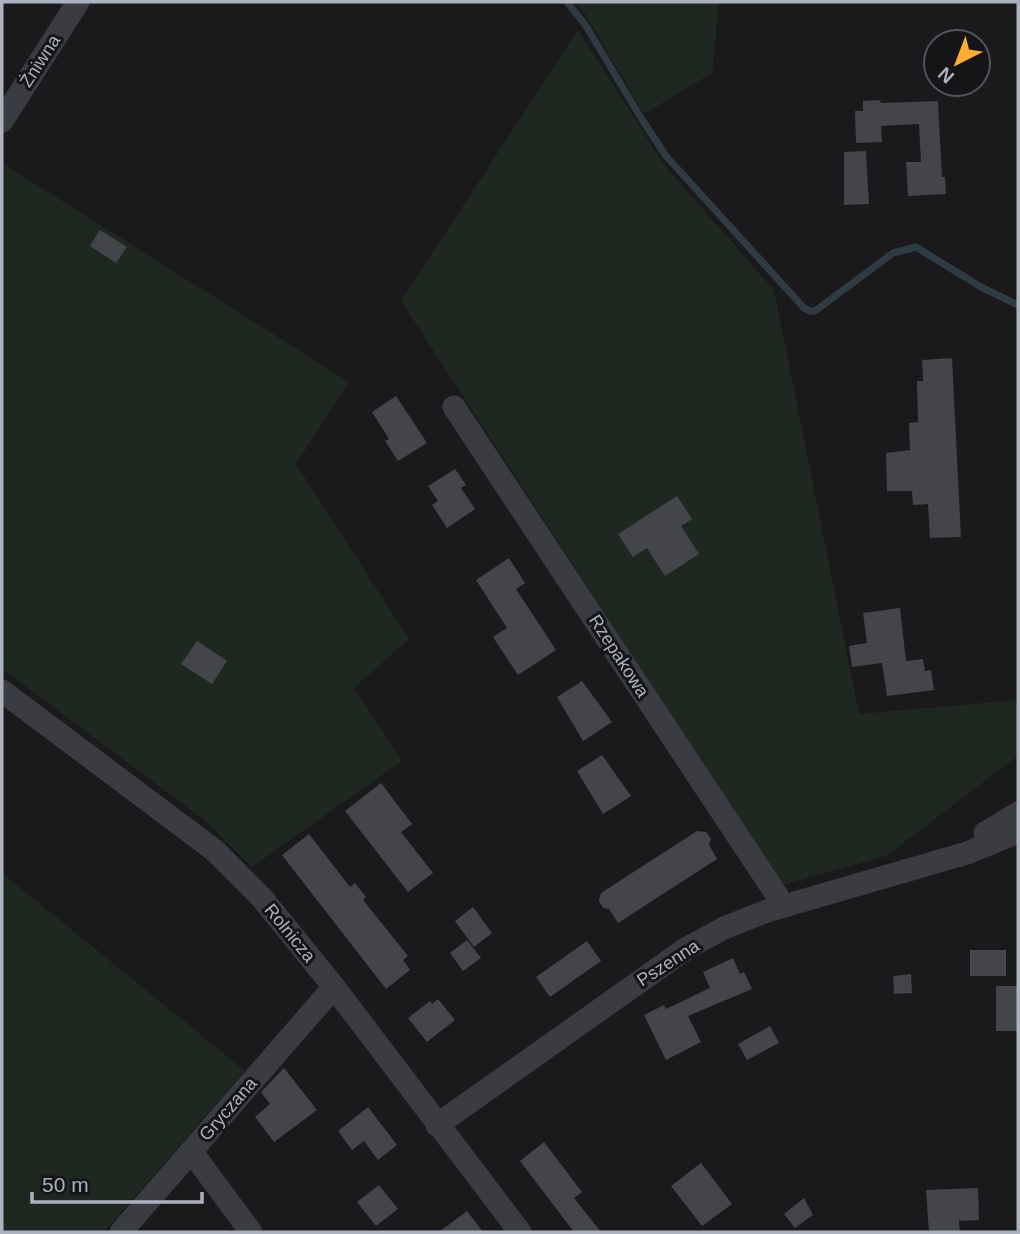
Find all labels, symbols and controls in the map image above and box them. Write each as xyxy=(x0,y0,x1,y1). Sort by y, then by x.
north arrow xyxy=(922,28,992,98)
street label: Żniwna xyxy=(16,30,65,91)
text: N xyxy=(934,63,958,88)
street label: Rzepakowa xyxy=(585,611,654,702)
street label: Rolnicza xyxy=(261,900,320,967)
street label: Pszenna xyxy=(633,935,704,990)
street label: Gryczana xyxy=(195,1073,261,1145)
scale bar xyxy=(32,1160,201,1204)
text: 50 m xyxy=(42,1173,89,1196)

